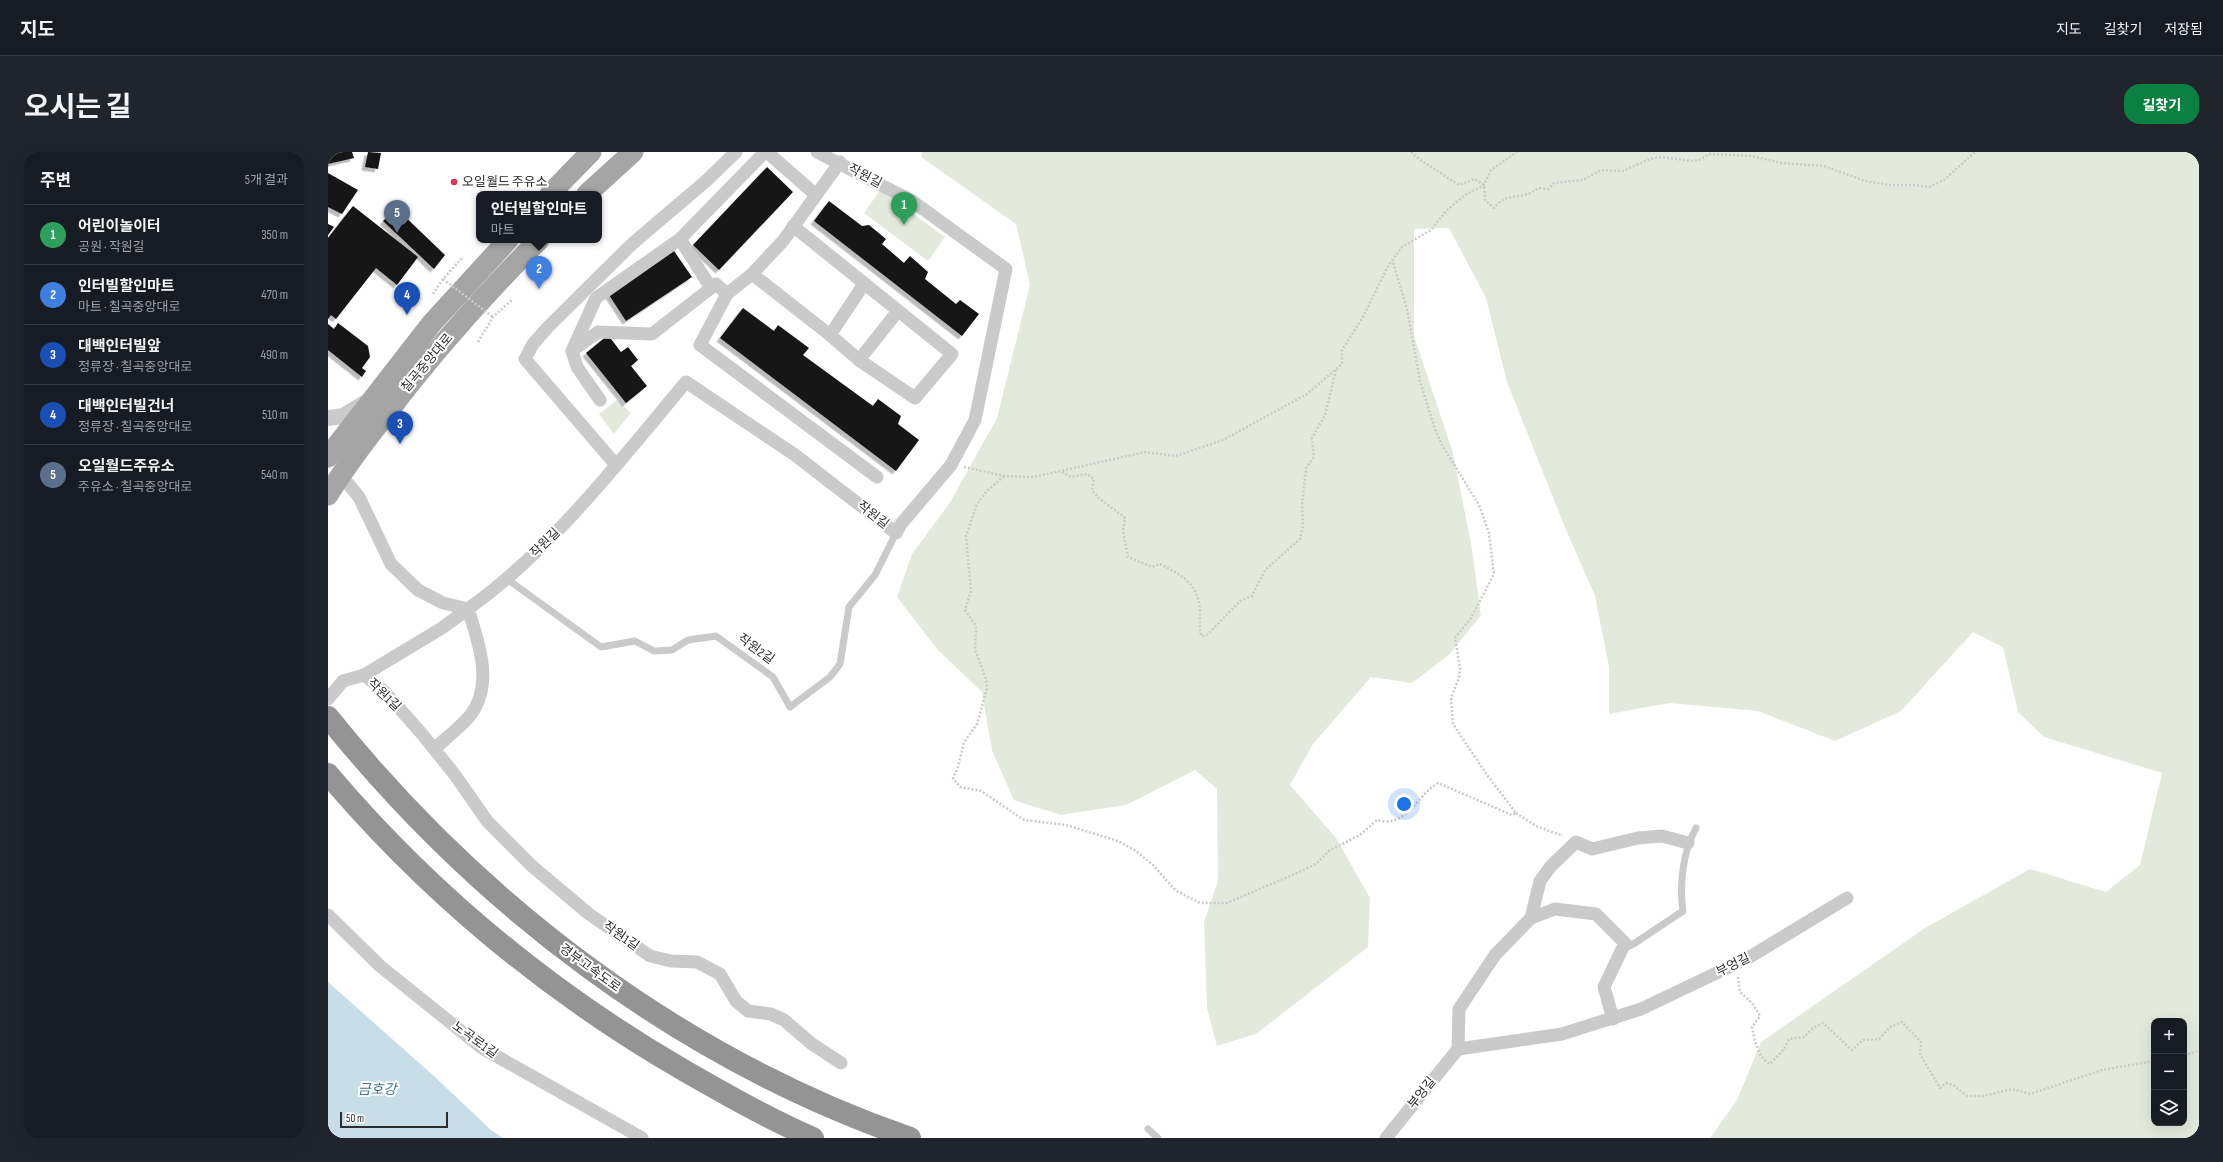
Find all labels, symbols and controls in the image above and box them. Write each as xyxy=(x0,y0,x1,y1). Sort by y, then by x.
text: 지도 xyxy=(20,19,55,42)
text: 지도 xyxy=(2056,21,2082,38)
text: 길찾기 xyxy=(2104,21,2142,38)
text: 저장됨 xyxy=(2164,21,2203,38)
button: 길찾기 xyxy=(2124,84,2199,124)
text: 오시는 길 xyxy=(24,91,131,124)
street label: 작원길 xyxy=(845,161,885,191)
text: 주변 xyxy=(40,171,71,191)
text: 5개 결과 xyxy=(245,172,288,188)
place label: 오일월드 주유소 xyxy=(462,174,548,190)
marker: 오일월드 주유소 xyxy=(449,177,459,187)
popup xyxy=(476,191,602,243)
pin: 1 xyxy=(891,192,917,225)
pin: 5 xyxy=(384,200,410,233)
text: 인터빌할인마트 xyxy=(491,200,587,219)
text: 어린이놀이터 xyxy=(78,217,161,236)
text: 마트 xyxy=(491,222,515,238)
text: 1 xyxy=(50,227,56,243)
text: 350 m xyxy=(261,227,288,243)
text: 공원 · 작원길 xyxy=(78,239,145,255)
pin: 2 xyxy=(526,256,552,289)
text: 인터빌할인마트 xyxy=(78,277,175,296)
pin: 4 xyxy=(394,282,420,315)
text: 2 xyxy=(50,287,56,303)
text: 470 m xyxy=(261,287,288,303)
text: 마트 · 칠곡중앙대로 xyxy=(78,299,180,315)
street label: 칠곡중앙대로 xyxy=(398,330,456,396)
text: 대백인터빌앞 xyxy=(78,337,161,356)
text: 3 xyxy=(50,347,56,363)
text: 490 m xyxy=(261,347,288,363)
text: 정류장 · 칠곡중앙대로 xyxy=(78,359,192,375)
text: 대백인터빌건너 xyxy=(78,397,175,416)
text: 4 xyxy=(50,407,56,423)
text: 510 m xyxy=(262,407,288,423)
pin: 3 xyxy=(387,411,413,444)
text: 정류장 · 칠곡중앙대로 xyxy=(78,419,192,435)
text: 오일월드주유소 xyxy=(78,457,175,476)
text: 5 xyxy=(50,467,56,483)
text: 540 m xyxy=(261,467,288,483)
text: 주유소 · 칠곡중앙대로 xyxy=(78,479,192,495)
street label: 작원길 xyxy=(854,498,892,532)
street label: 작원길 xyxy=(527,525,563,561)
street label: 작원2길 xyxy=(735,630,777,668)
street label: 작원1길 xyxy=(364,675,404,715)
your location xyxy=(1394,794,1414,814)
street label: 작원1길 xyxy=(600,918,642,954)
street label: 경부고속도로 xyxy=(556,940,624,996)
street label: 부엉길 xyxy=(1713,950,1753,980)
street label: 노곡로1길 xyxy=(449,1018,501,1062)
map controls xyxy=(2151,1018,2187,1126)
button: + xyxy=(2151,1018,2187,1054)
button: − xyxy=(2151,1054,2187,1090)
street label: 부엉길 xyxy=(1404,1074,1440,1112)
water label: 금호강 xyxy=(358,1081,398,1098)
button: layers xyxy=(2151,1090,2187,1126)
scale bar xyxy=(340,1110,448,1129)
text: 50 m xyxy=(346,1112,364,1125)

